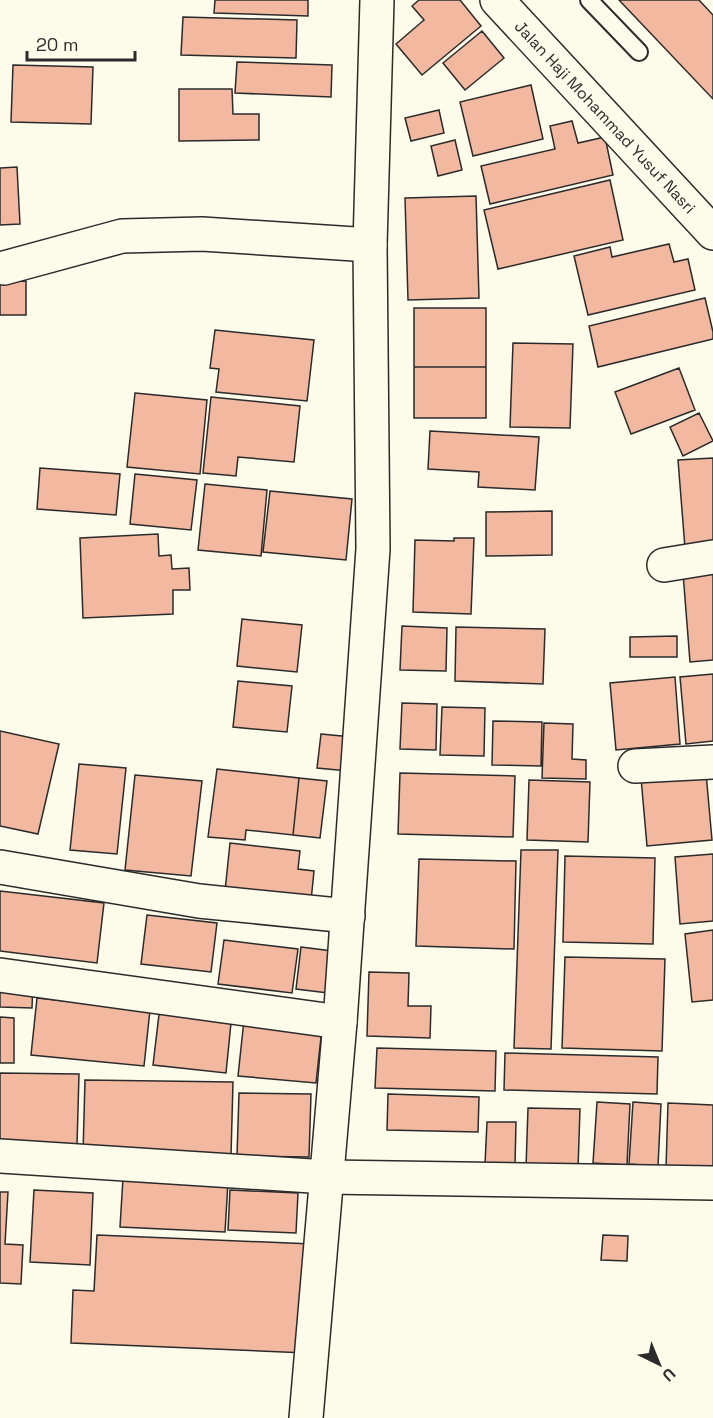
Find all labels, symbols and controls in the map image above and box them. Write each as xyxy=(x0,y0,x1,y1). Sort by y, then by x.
street label: Jalan Haji Mohammad Yusuf Nasri xyxy=(510,16,700,218)
scale bar xyxy=(27,24,135,62)
text: 20 m xyxy=(36,33,79,56)
north arrow xyxy=(629,1334,689,1394)
text: U xyxy=(658,1363,680,1386)

